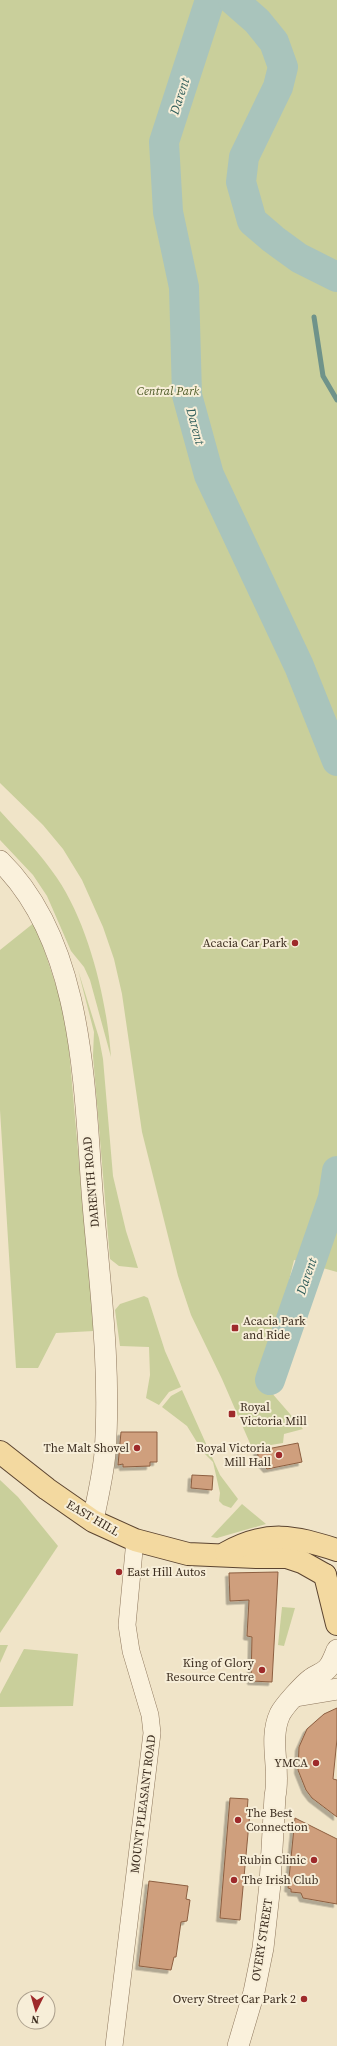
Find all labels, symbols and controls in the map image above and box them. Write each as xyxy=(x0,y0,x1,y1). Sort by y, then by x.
water label: Darent xyxy=(165,75,194,118)
park label: Central Park xyxy=(137,383,199,399)
water label: Darent xyxy=(182,405,209,447)
place label: Acacia Car Park xyxy=(203,935,287,951)
marker: Acacia Car Park xyxy=(290,938,300,948)
street label: DARENTH ROAD xyxy=(79,1136,103,1228)
water label: Darent xyxy=(292,1255,321,1298)
place label: Acacia Park and Ride xyxy=(243,1313,306,1343)
marker: Acacia Park and Ride xyxy=(230,1323,240,1333)
place label: Royal Victoria Mill xyxy=(240,1399,307,1429)
marker: Royal Victoria Mill xyxy=(227,1409,237,1419)
place label: The Malt Shovel xyxy=(43,1440,129,1456)
place label: Royal Victoria Mill Hall xyxy=(196,1440,272,1470)
marker: The Malt Shovel xyxy=(132,1443,142,1453)
marker: Royal Victoria Mill Hall xyxy=(274,1450,284,1460)
street label: EAST HILL xyxy=(63,1496,123,1540)
place label: East Hill Autos xyxy=(127,1564,206,1580)
marker: East Hill Autos xyxy=(114,1567,124,1577)
place label: King of Glory Resource Centre xyxy=(166,1655,255,1685)
marker: King of Glory Resource Centre xyxy=(257,1665,267,1675)
street label: MOUNT PLEASANT ROAD xyxy=(127,1734,159,1874)
place label: YMCA xyxy=(274,1755,308,1771)
marker: YMCA xyxy=(311,1758,321,1768)
place label: The Best Connection xyxy=(246,1805,308,1835)
marker: The Best Connection xyxy=(233,1815,243,1825)
place label: Rubin Clinic xyxy=(239,1852,306,1868)
marker: Rubin Clinic xyxy=(309,1855,319,1865)
place label: The Irish Club xyxy=(242,1872,319,1888)
marker: The Irish Club xyxy=(229,1875,239,1885)
street label: OVERY STREET xyxy=(248,1897,277,1982)
north arrow xyxy=(16,1990,56,2030)
place label: Overy Street Car Park 2 xyxy=(173,1991,296,2007)
marker: Overy Street Car Park 2 xyxy=(299,1994,309,2004)
text: N xyxy=(31,2012,40,2027)

